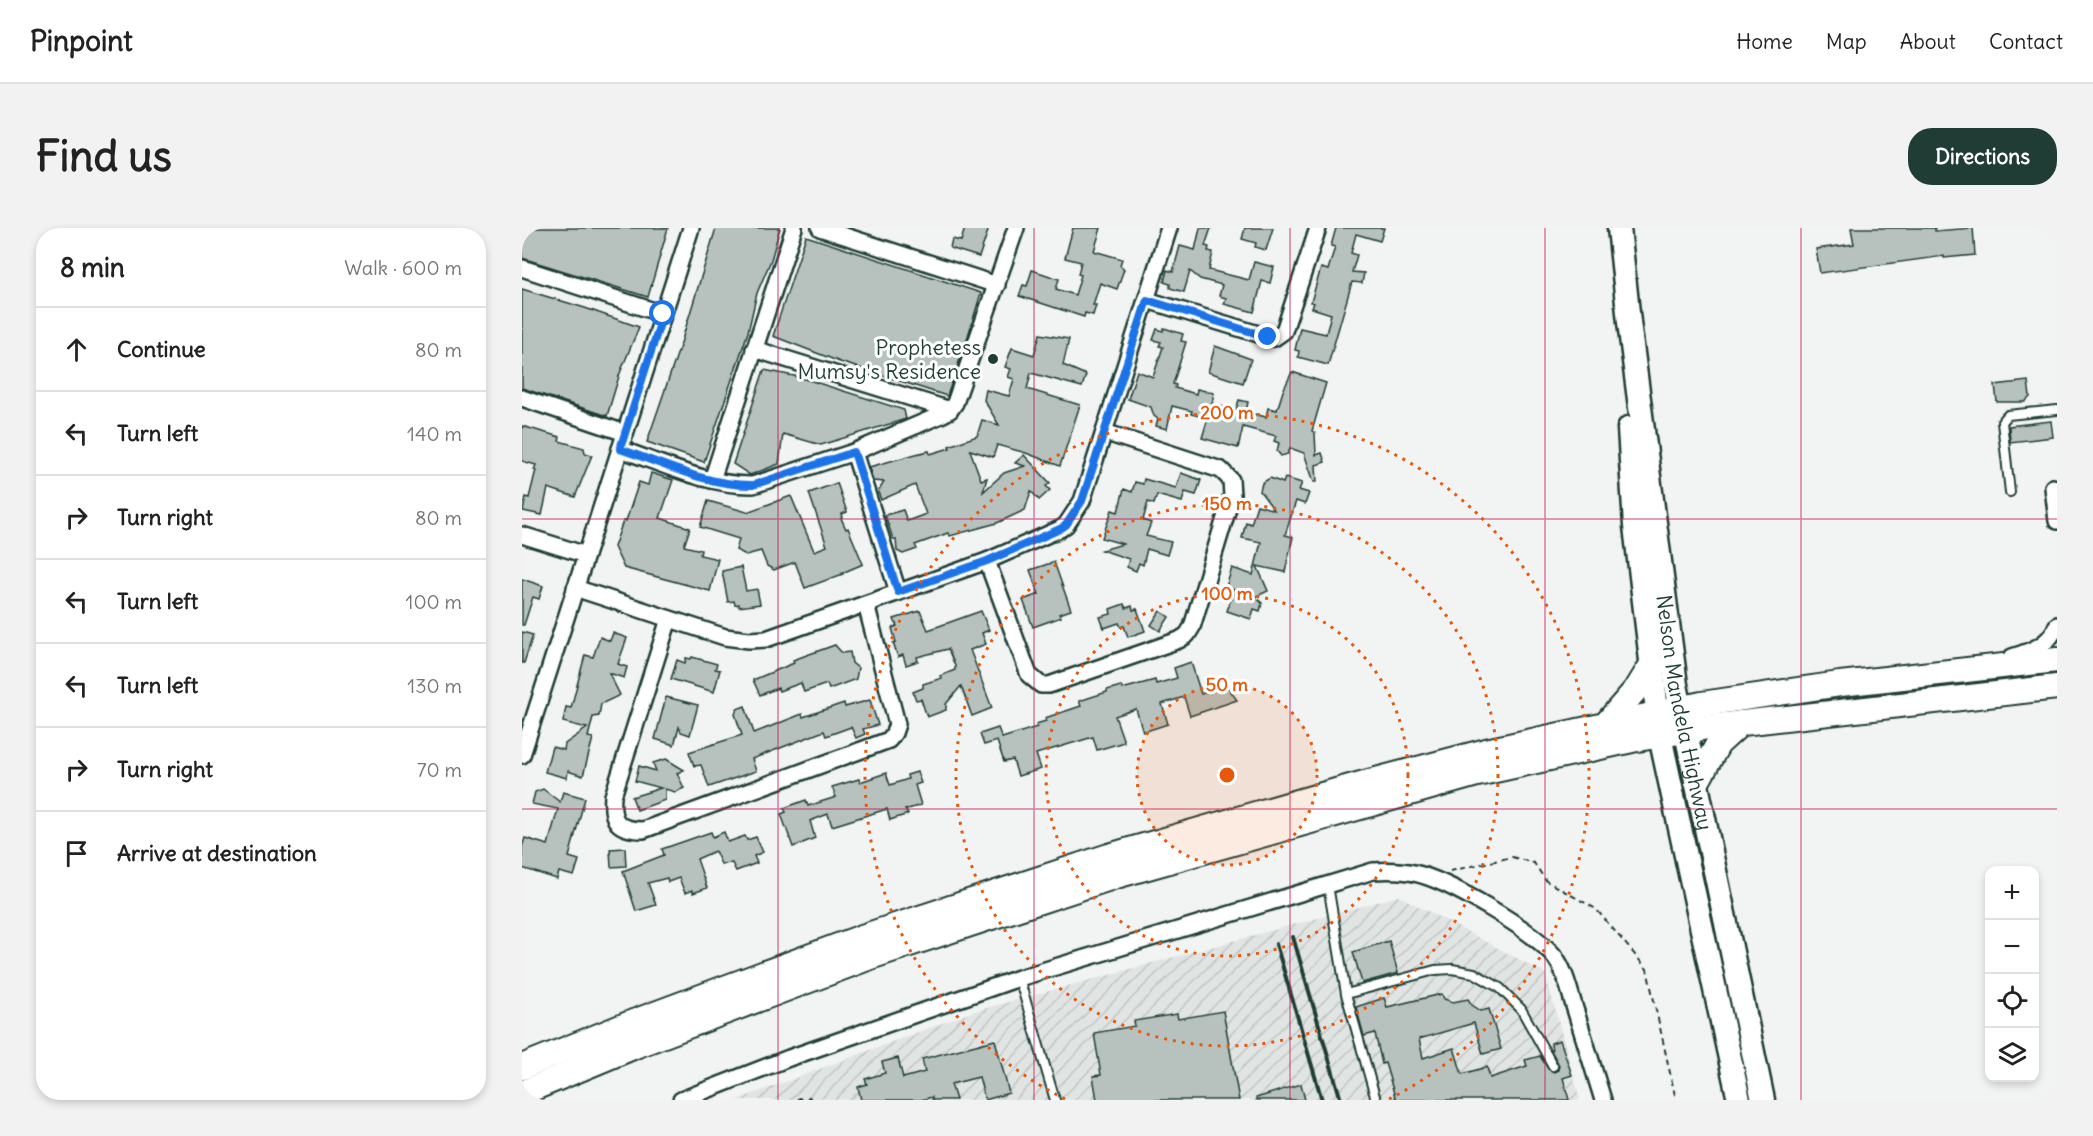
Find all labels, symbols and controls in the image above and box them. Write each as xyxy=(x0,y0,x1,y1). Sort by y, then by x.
text: Pinpoint xyxy=(30,23,133,59)
text: Home xyxy=(1736,28,1793,55)
text: Map xyxy=(1826,28,1867,55)
text: About xyxy=(1900,28,1956,55)
text: Contact xyxy=(1989,28,2063,55)
button: Directions xyxy=(1908,128,2057,185)
text: Find us xyxy=(36,130,172,182)
text: 8 min xyxy=(60,251,125,284)
text: Walk · 600 m xyxy=(344,255,462,280)
route start xyxy=(649,300,675,326)
route end xyxy=(1254,323,1280,349)
icon: ahead xyxy=(60,333,93,366)
place label: Prophetess Mumsy's Residence xyxy=(798,334,981,385)
text: Continue xyxy=(117,335,206,363)
text: 80 m xyxy=(415,337,462,362)
marker: Prophetess Mumsy's Residence xyxy=(986,352,1000,366)
text: 200 m xyxy=(1200,401,1254,424)
icon: left xyxy=(60,417,93,450)
text: Turn left xyxy=(117,419,198,447)
text: 140 m xyxy=(407,421,462,446)
text: 150 m xyxy=(1202,492,1252,515)
icon: right xyxy=(60,501,93,534)
text: Turn right xyxy=(117,503,213,531)
text: 80 m xyxy=(415,505,462,530)
text: 100 m xyxy=(1202,582,1253,605)
icon: left xyxy=(60,585,93,618)
text: Turn left xyxy=(117,587,198,615)
text: 100 m xyxy=(405,589,462,614)
street label: Nelson Mandela Highway xyxy=(1651,593,1720,833)
icon: left xyxy=(60,669,93,702)
text: Turn left xyxy=(117,671,198,699)
text: 130 m xyxy=(407,673,462,698)
text: 50 m xyxy=(1206,673,1248,696)
icon: right xyxy=(60,753,93,786)
text: Turn right xyxy=(117,755,213,783)
text: 70 m xyxy=(417,757,462,782)
centre of rings xyxy=(1217,765,1237,785)
icon: arrive xyxy=(60,837,93,870)
text: Arrive at destination xyxy=(117,839,317,867)
map controls xyxy=(1985,866,2039,1082)
button: + xyxy=(1985,866,2039,920)
button: − xyxy=(1985,920,2039,974)
button: locate xyxy=(1985,974,2039,1028)
button: layers xyxy=(1985,1028,2039,1082)

